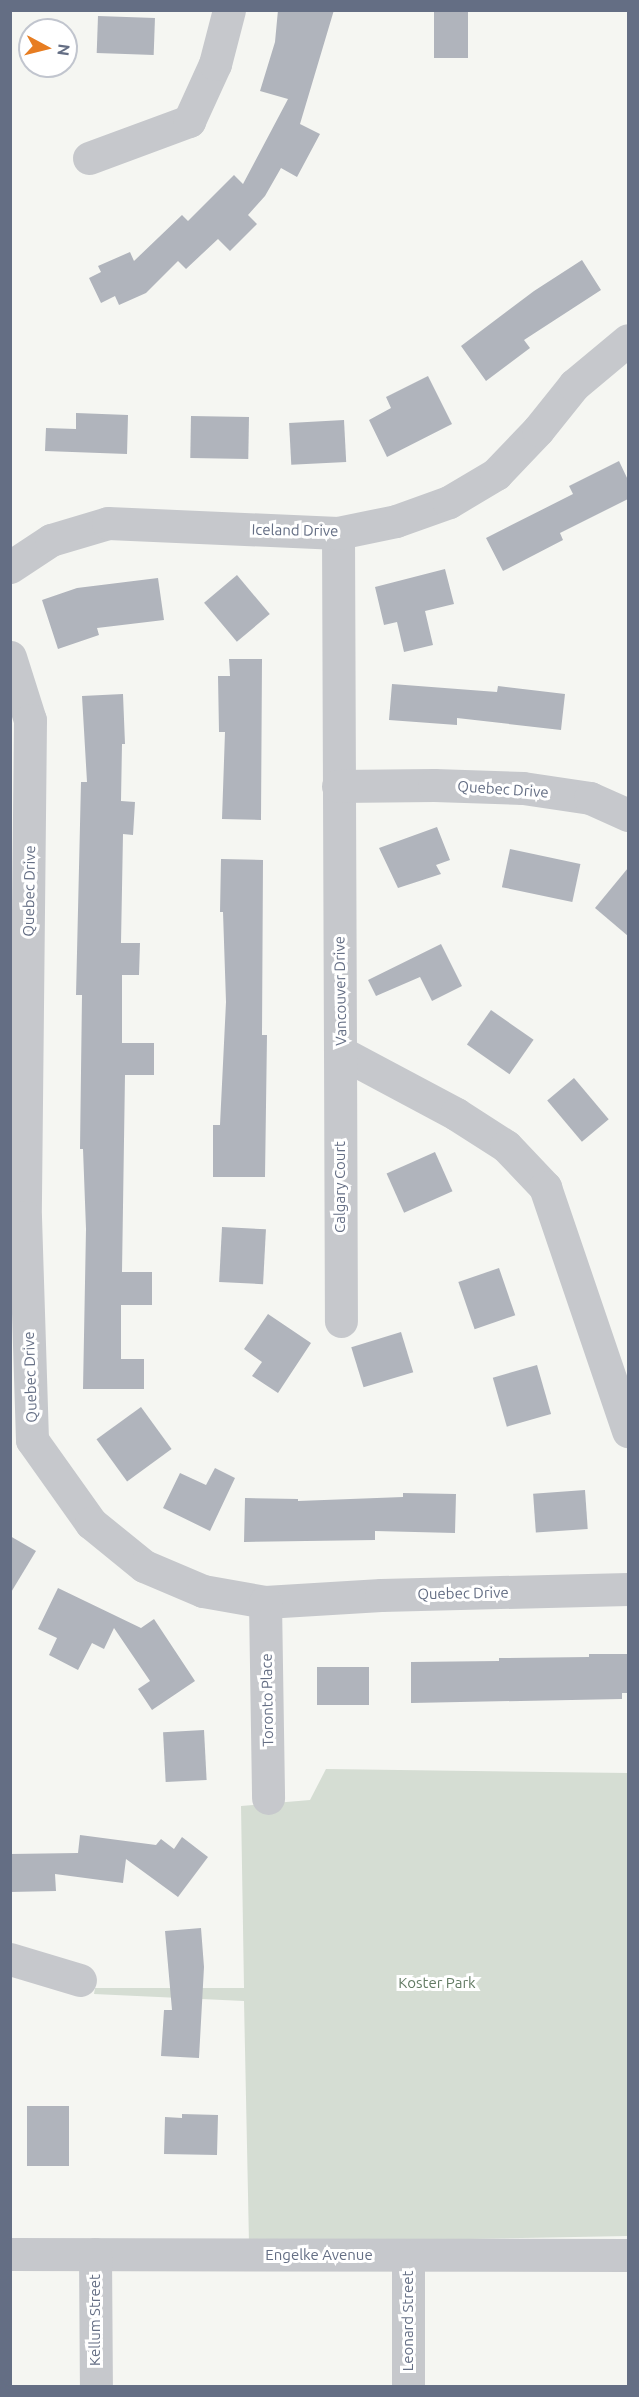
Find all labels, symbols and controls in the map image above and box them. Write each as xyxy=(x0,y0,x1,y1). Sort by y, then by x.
north arrow xyxy=(18,18,78,78)
text: N xyxy=(54,43,74,57)
street label: Iceland Drive xyxy=(251,520,339,540)
street label: Quebec Drive xyxy=(457,777,549,801)
street label: Quebec Drive xyxy=(19,845,39,937)
street label: Vancouver Drive xyxy=(330,936,350,1046)
street label: Calgary Court xyxy=(331,1141,349,1233)
street label: Quebec Drive xyxy=(19,1331,41,1423)
street label: Quebec Drive xyxy=(417,1583,509,1603)
street label: Toronto Place xyxy=(257,1653,277,1747)
park label: Koster Park xyxy=(398,1974,476,1992)
street label: Engelke Avenue xyxy=(265,2246,373,2264)
street label: Leonard Street xyxy=(399,2271,417,2371)
street label: Kellum Street xyxy=(86,2274,104,2366)

